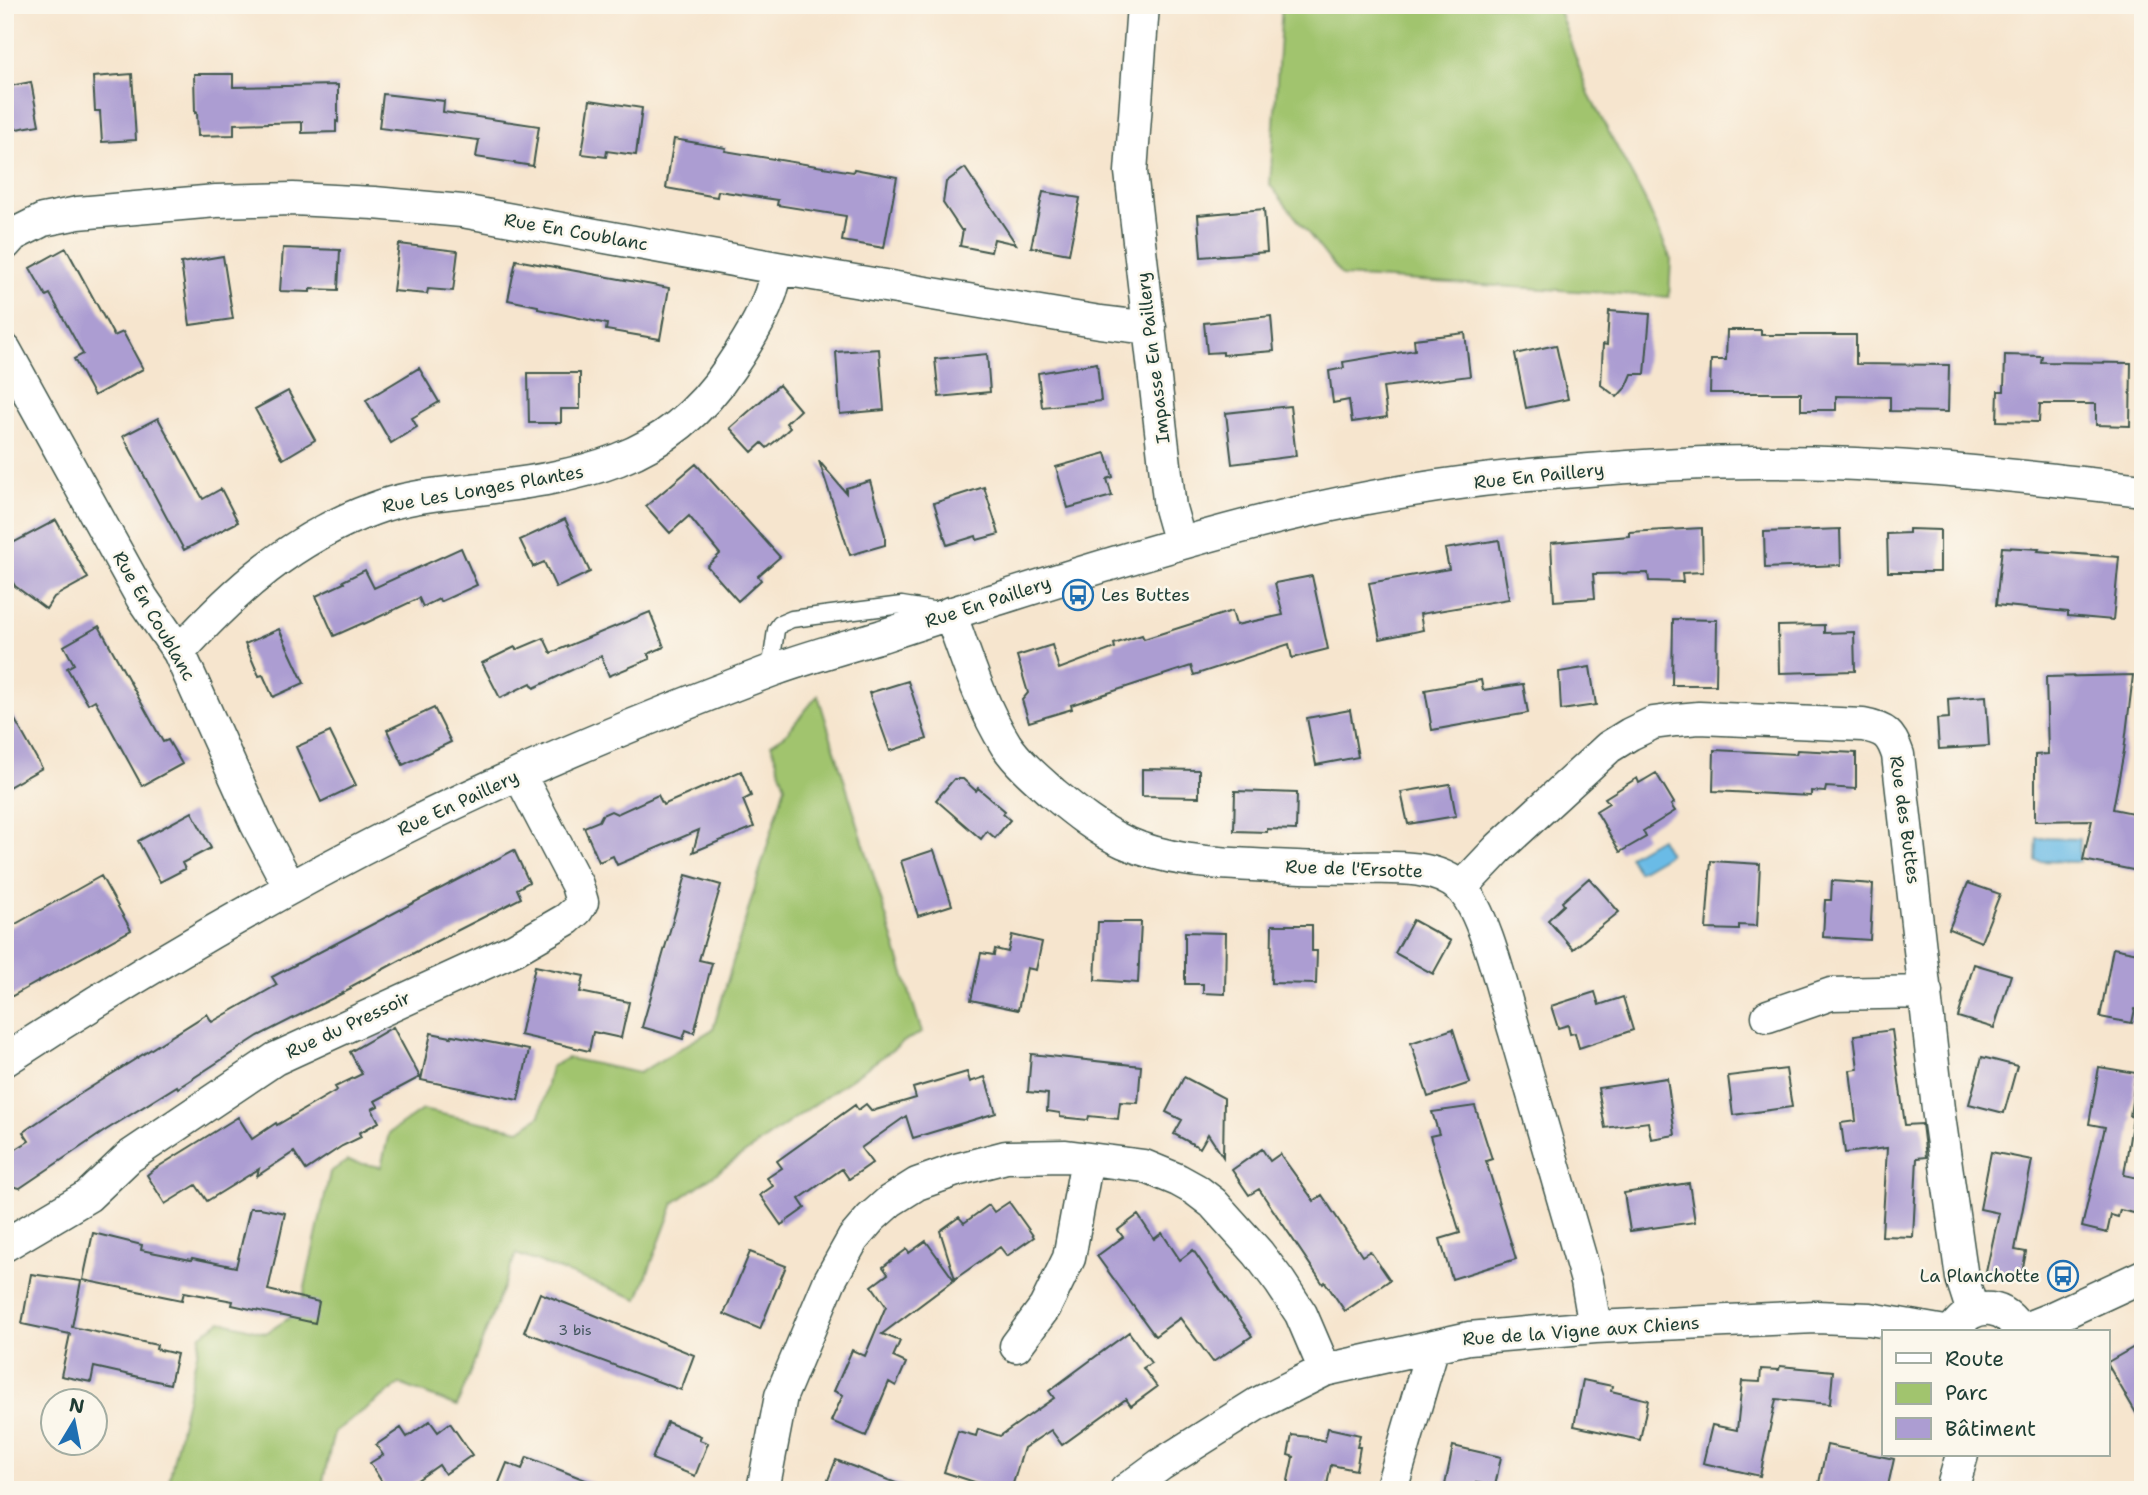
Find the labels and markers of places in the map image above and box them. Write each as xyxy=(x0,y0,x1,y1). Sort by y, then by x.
bus stop icon: Les Buttes xyxy=(1061,578,1095,612)
place label: Les Buttes xyxy=(1101,583,1190,607)
bus stop icon: La Planchotte xyxy=(2046,1259,2080,1293)
place label: La Planchotte xyxy=(1920,1264,2040,1288)

